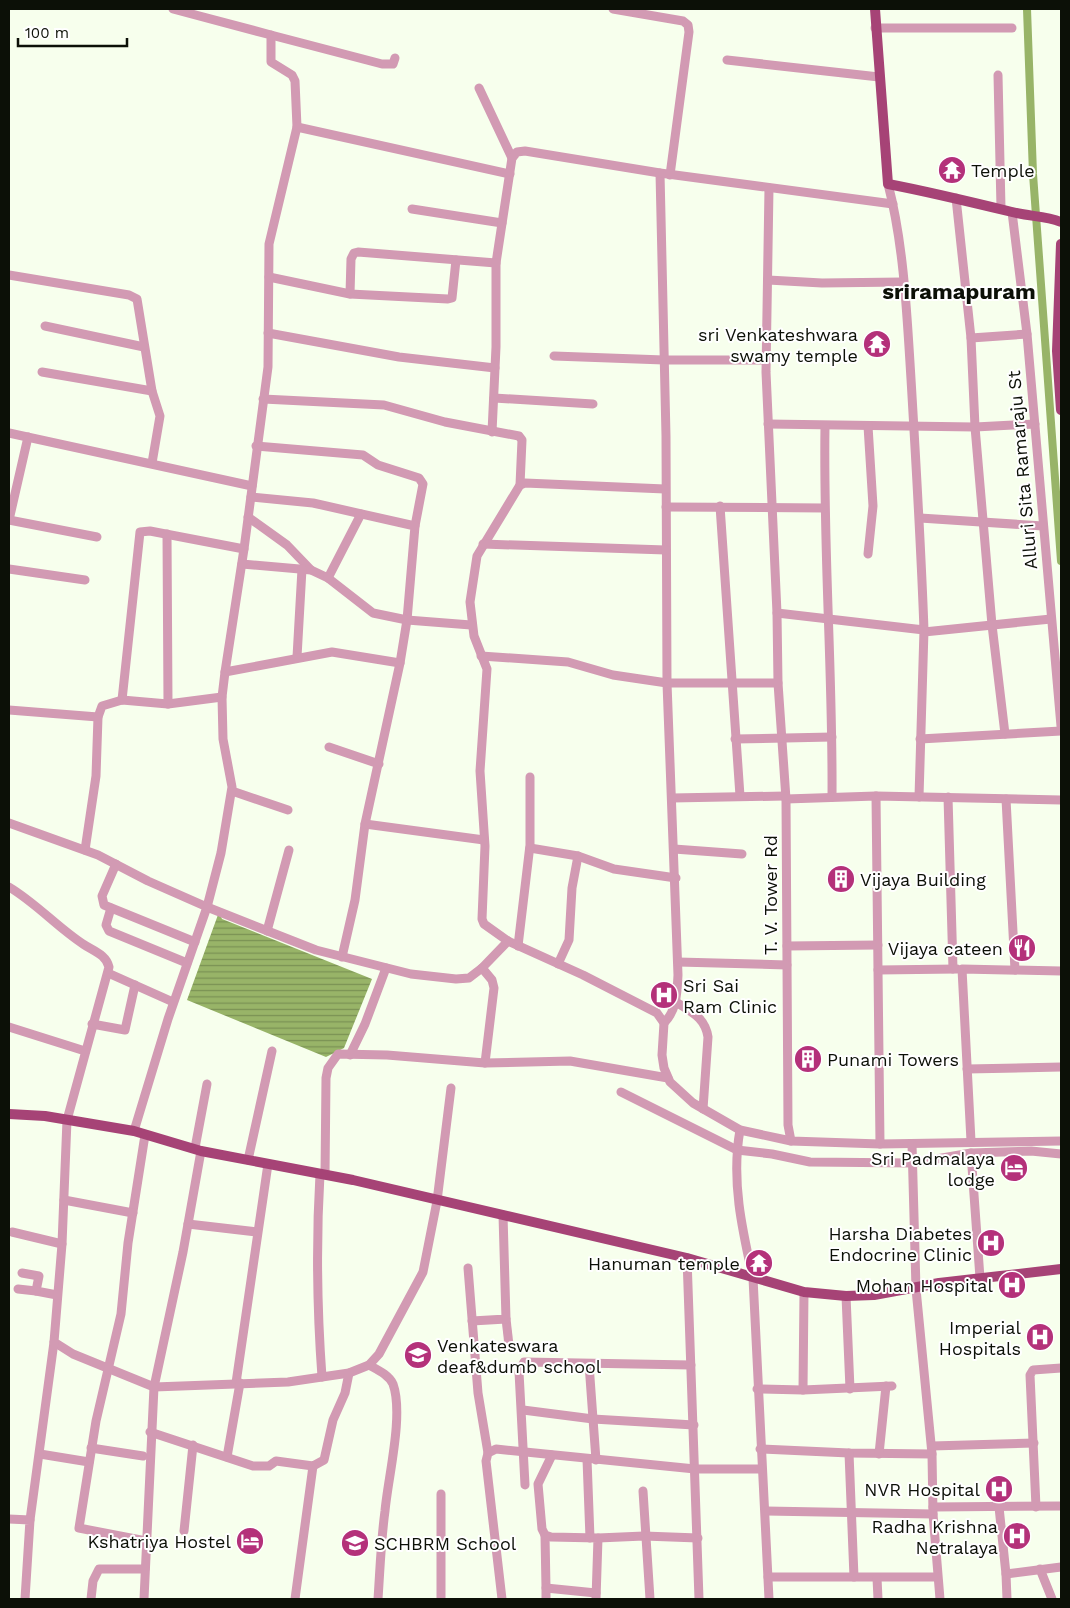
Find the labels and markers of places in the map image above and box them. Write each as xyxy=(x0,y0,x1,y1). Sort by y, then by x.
temple icon: Temple xyxy=(937,155,967,185)
place label: Temple xyxy=(971,160,1035,181)
place label: sri Venkateshwara swamy temple xyxy=(698,324,858,366)
temple icon: sri Venkateshwara swamy temple xyxy=(862,329,892,359)
building icon: Vijaya Building xyxy=(826,864,856,894)
place label: Vijaya Building xyxy=(860,869,986,890)
restaurant icon: Vijaya cateen xyxy=(1007,933,1037,963)
place label: Vijaya cateen xyxy=(888,938,1003,959)
place label: Sri Sai Ram Clinic xyxy=(683,975,777,1017)
hospital icon: Sri Sai Ram Clinic xyxy=(649,980,679,1010)
building icon: Punami Towers xyxy=(793,1044,823,1074)
place label: Punami Towers xyxy=(827,1049,959,1070)
place label: Sri Padmalaya lodge xyxy=(871,1148,995,1190)
hotel icon: Sri Padmalaya lodge xyxy=(999,1153,1029,1183)
place label: Harsha Diabetes Endocrine Clinic xyxy=(829,1223,972,1265)
hospital icon: Harsha Diabetes Endocrine Clinic xyxy=(976,1228,1006,1258)
temple icon: Hanuman temple xyxy=(744,1248,774,1278)
place label: Hanuman temple xyxy=(588,1253,740,1274)
hospital icon: Mohan Hospital xyxy=(997,1270,1027,1300)
place label: Mohan Hospital xyxy=(856,1275,993,1296)
place label: Imperial Hospitals xyxy=(939,1317,1021,1359)
hospital icon: Imperial Hospitals xyxy=(1025,1322,1055,1352)
place label: Venkateswara deaf&dumb school xyxy=(437,1335,602,1377)
school or university icon: Venkateswara deaf&dumb school xyxy=(403,1340,433,1370)
hospital icon: NVR Hospital xyxy=(984,1474,1014,1504)
place label: NVR Hospital xyxy=(864,1479,980,1500)
place label: Radha Krishna Netralaya xyxy=(872,1516,998,1558)
hospital icon: Radha Krishna Netralaya xyxy=(1002,1521,1032,1551)
hotel icon: Kshatriya Hostel xyxy=(235,1526,265,1556)
school or university icon: SCHBRM School xyxy=(340,1528,370,1558)
place label: Kshatriya Hostel xyxy=(88,1531,231,1552)
place label: SCHBRM School xyxy=(374,1533,517,1554)

